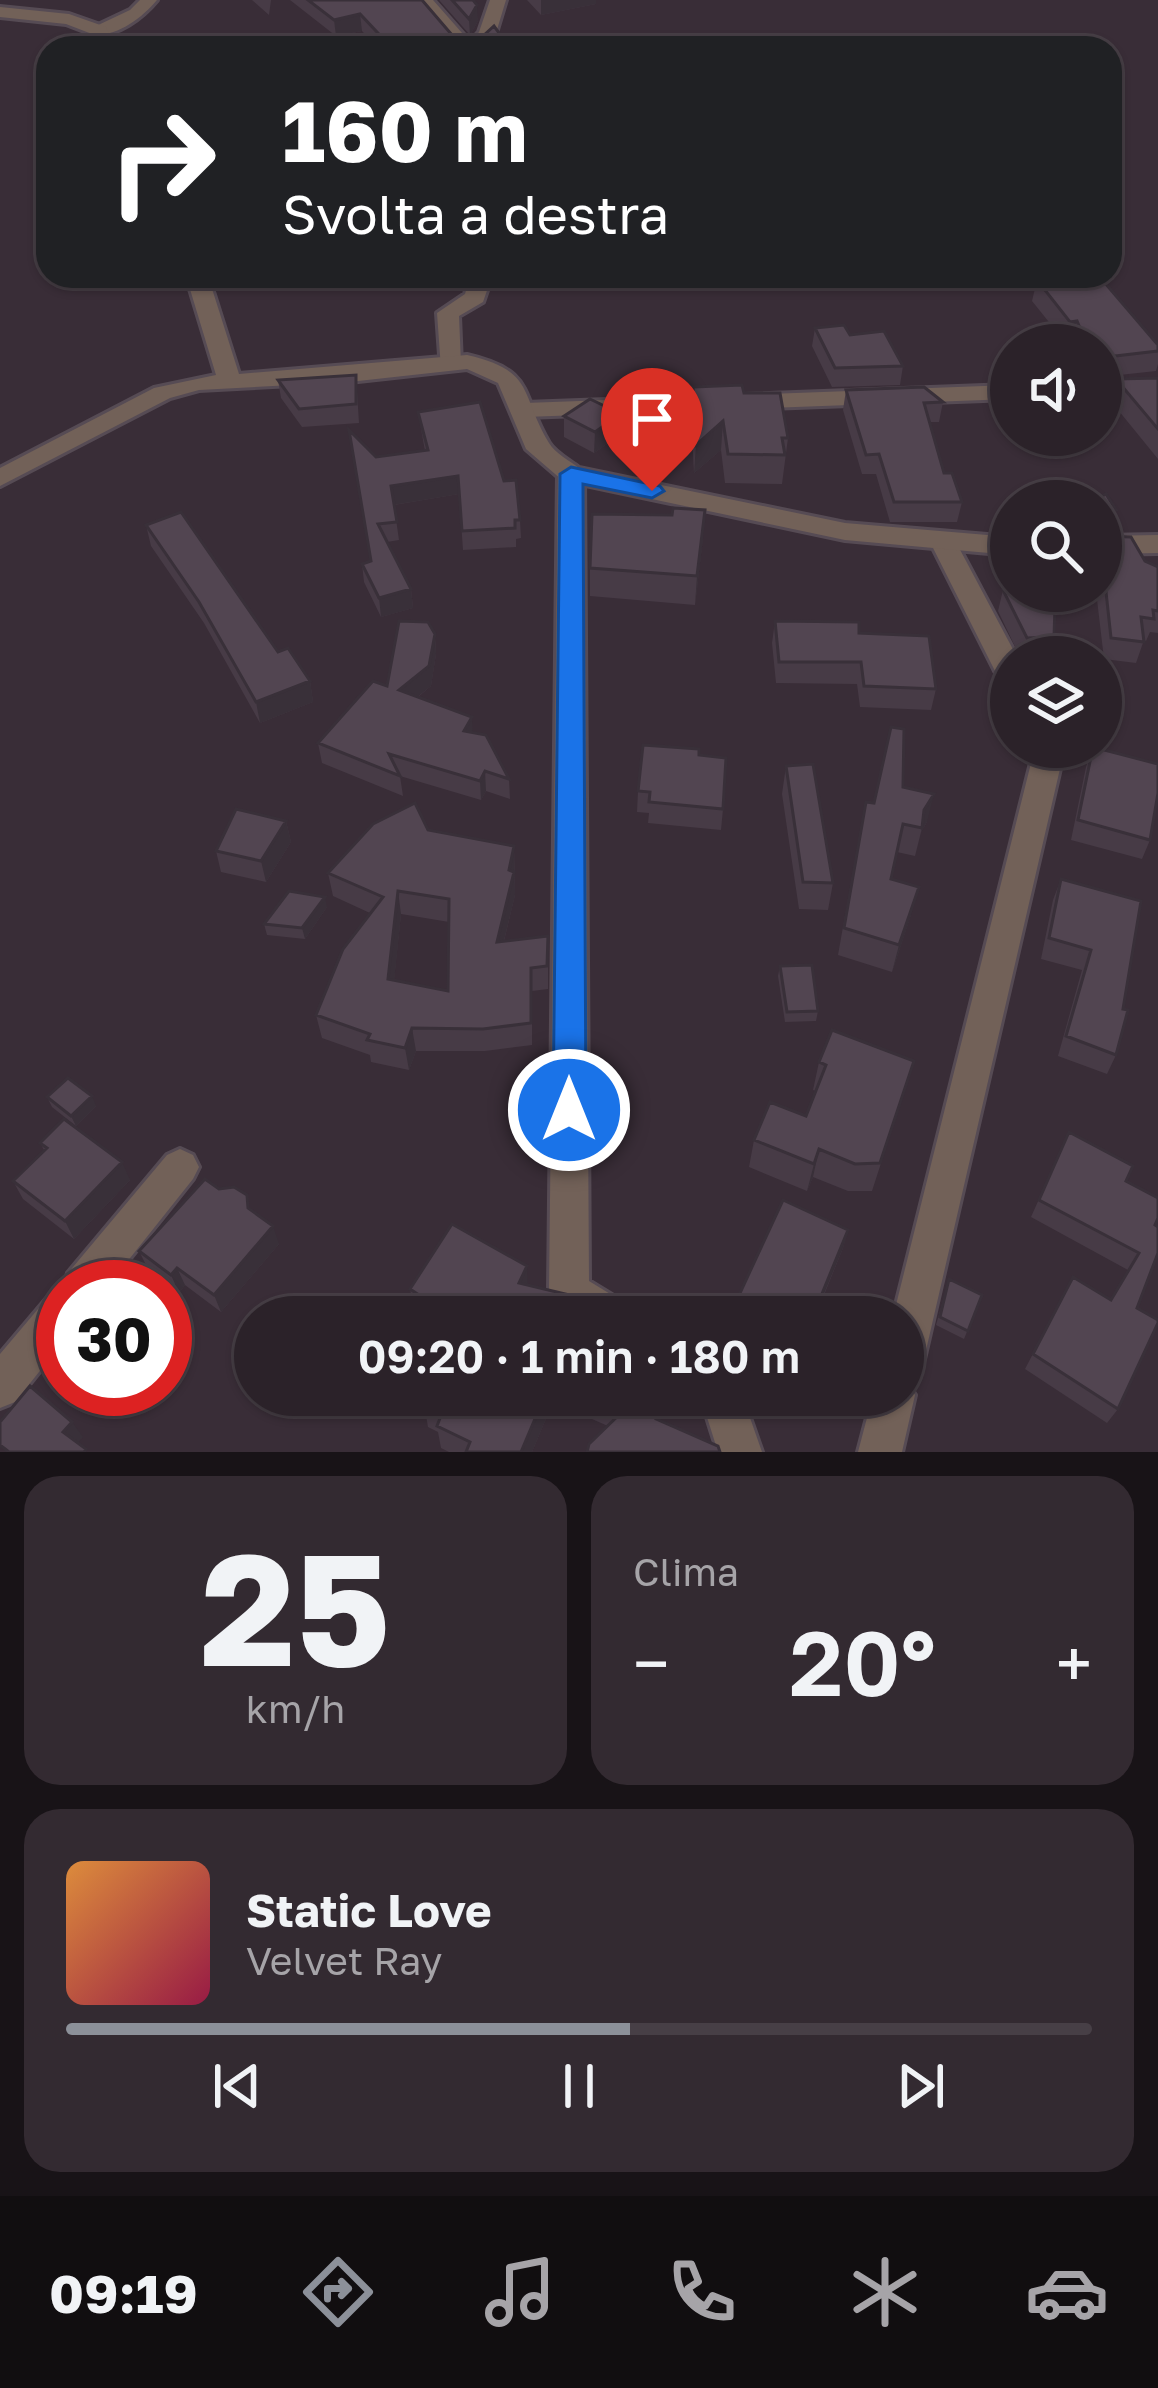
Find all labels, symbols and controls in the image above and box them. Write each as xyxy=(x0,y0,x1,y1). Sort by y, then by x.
text: 160 m xyxy=(282,80,528,180)
icon: right xyxy=(84,84,240,240)
text: Svolta a destra xyxy=(282,181,669,246)
map controls xyxy=(990,324,1122,768)
button: sound xyxy=(990,324,1122,456)
pin xyxy=(601,368,703,491)
icon: arrive xyxy=(619,386,685,452)
button: search xyxy=(990,480,1122,612)
button: layers xyxy=(990,636,1122,768)
position arrow xyxy=(506,1047,632,1173)
speed limit sign: 30 xyxy=(36,1260,192,1416)
text: 09:20 · 1 min · 180 m xyxy=(358,1329,800,1383)
text: 25 xyxy=(200,1513,391,1700)
text: Clima xyxy=(633,1548,739,1595)
text: 20° xyxy=(789,1608,936,1716)
text: − xyxy=(633,1623,669,1703)
text: + xyxy=(1056,1623,1092,1703)
text: km/h xyxy=(246,1685,345,1732)
text: Static Love xyxy=(246,1883,492,1937)
text: Velvet Ray xyxy=(246,1937,442,1984)
icon: previous xyxy=(204,2053,270,2119)
icon: pause xyxy=(546,2053,612,2119)
icon: next xyxy=(888,2053,954,2119)
icon: directions xyxy=(296,2250,380,2334)
icon: music xyxy=(478,2250,562,2334)
icon: phone xyxy=(660,2250,744,2334)
icon: climate xyxy=(843,2250,927,2334)
icon: car xyxy=(1025,2250,1109,2334)
text: 09:19 xyxy=(49,2260,198,2325)

